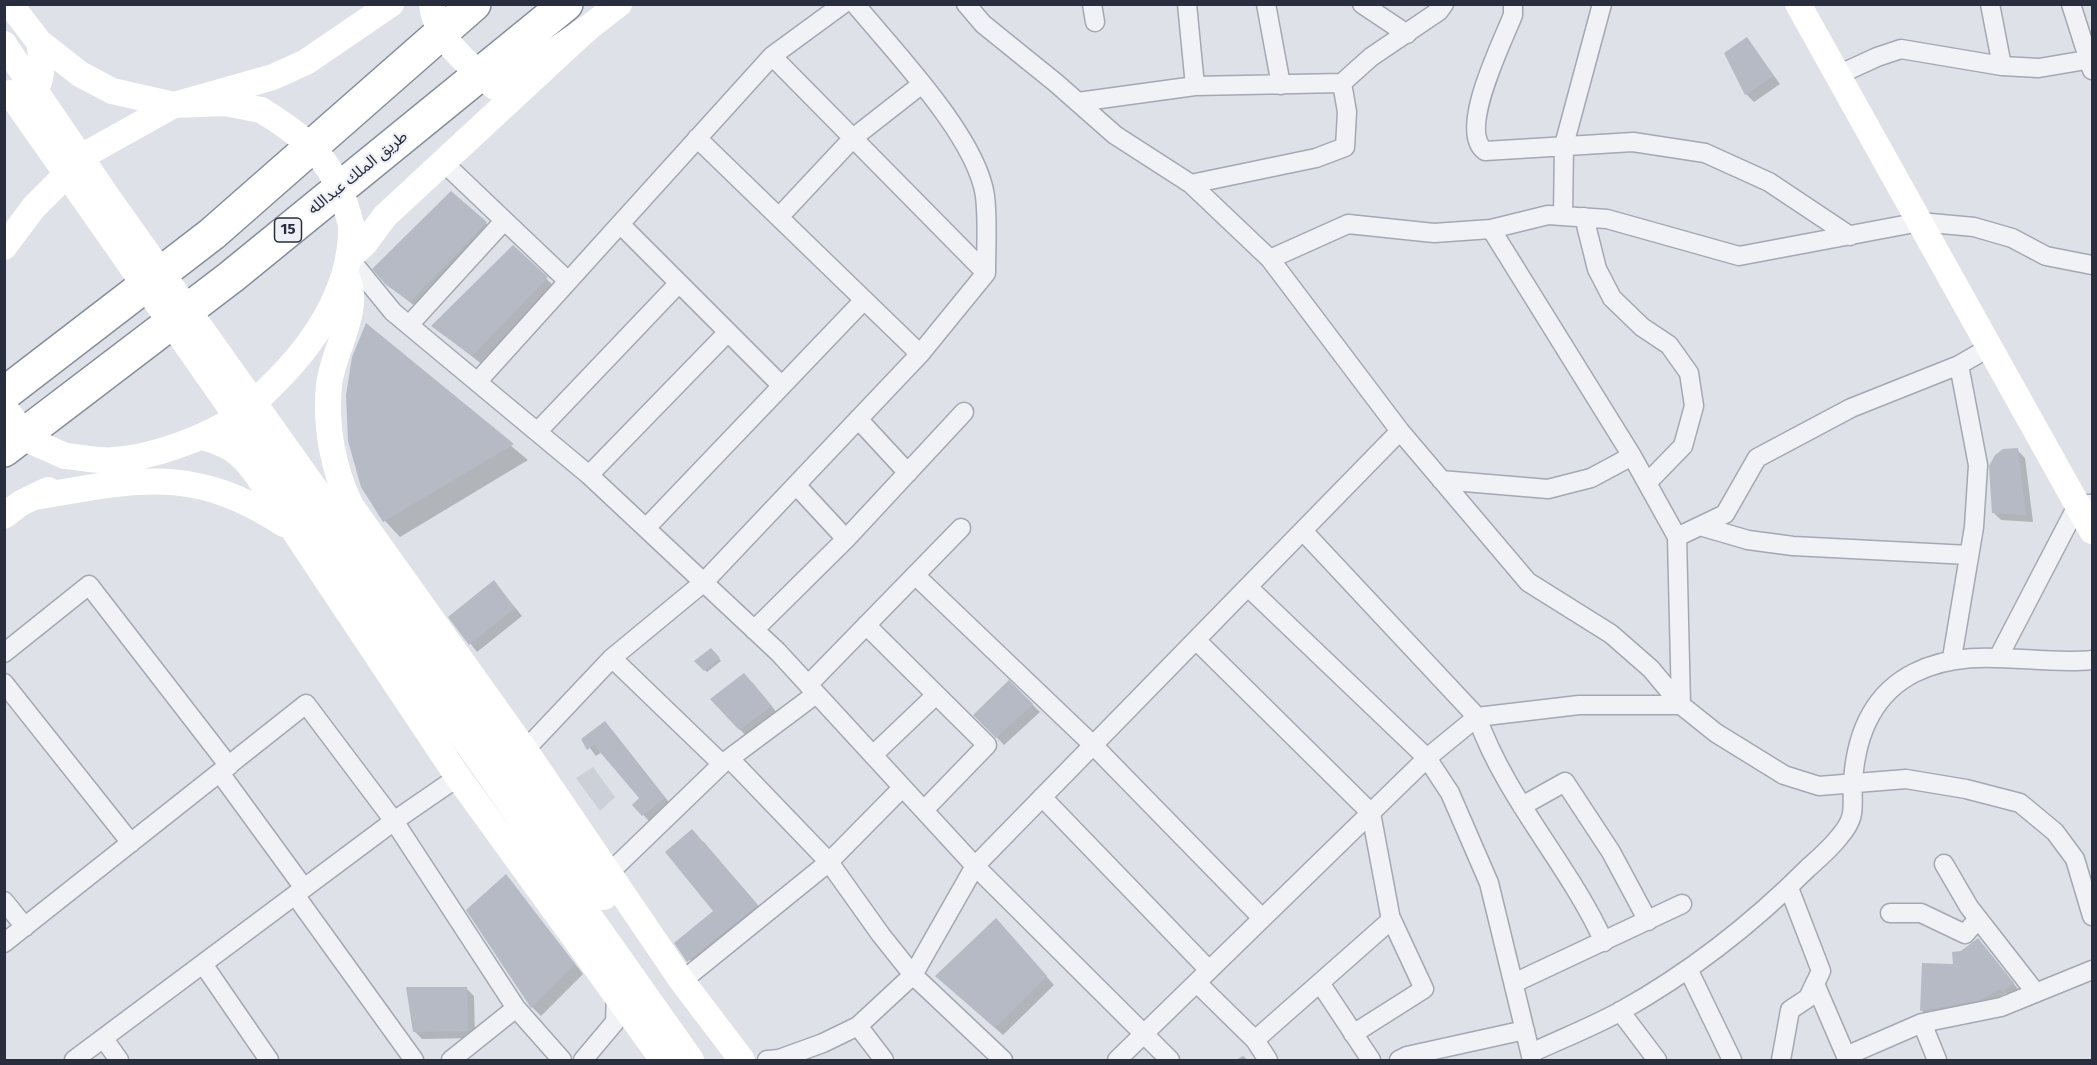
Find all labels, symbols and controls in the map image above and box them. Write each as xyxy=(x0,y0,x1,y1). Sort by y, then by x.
street label: طريق الملك عبدالله xyxy=(304,127,412,219)
road number: 15 xyxy=(274,218,302,242)

